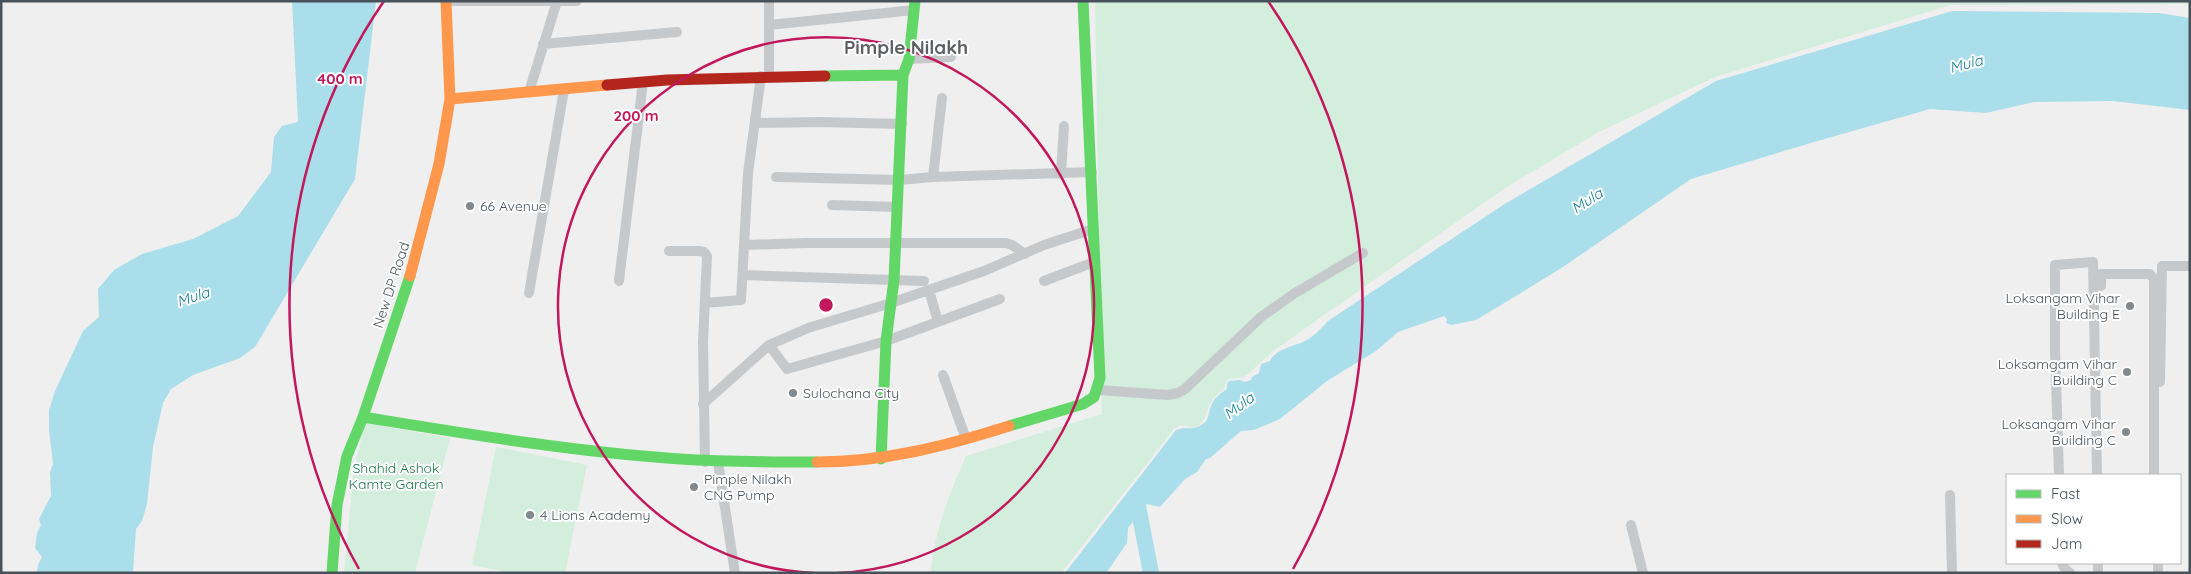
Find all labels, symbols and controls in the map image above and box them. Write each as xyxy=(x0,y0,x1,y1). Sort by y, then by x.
district label: Pimple Nilakh xyxy=(844,35,968,59)
water label: Mula xyxy=(1947,50,1985,77)
text: 400 m xyxy=(317,69,363,88)
text: 200 m xyxy=(614,106,659,125)
water label: Mula xyxy=(1568,183,1607,218)
place label: 66 Avenue xyxy=(480,197,547,215)
marker: 66 Avenue xyxy=(464,200,476,212)
street label: New DP Road xyxy=(369,240,413,330)
water label: Mula xyxy=(174,282,213,311)
place label: Loksangam Vihar Building E xyxy=(2006,289,2121,323)
centre of rings xyxy=(817,296,835,314)
marker: Loksangam Vihar Building E xyxy=(2124,300,2136,312)
place label: Loksamgam Vihar Building C xyxy=(1998,355,2118,389)
marker: Loksamgam Vihar Building C xyxy=(2121,366,2133,378)
place label: Sulochana City xyxy=(803,384,899,402)
marker: Sulochana City xyxy=(787,387,799,399)
water label: Mula xyxy=(1220,387,1259,423)
place label: Loksangam Vihar Building C xyxy=(2002,415,2117,449)
marker: Loksangam Vihar Building C xyxy=(2120,426,2132,438)
park label: Shahid Ashok Kamte Garden xyxy=(348,459,444,493)
place label: Pimple Nilakh CNG Pump xyxy=(704,470,792,504)
legend xyxy=(2006,474,2181,564)
marker: Pimple Nilakh CNG Pump xyxy=(688,481,700,493)
text: Fast xyxy=(2051,484,2080,503)
place label: 4 Lions Academy xyxy=(540,506,650,524)
marker: 4 Lions Academy xyxy=(524,509,536,521)
text: Slow xyxy=(2051,509,2083,528)
text: Jam xyxy=(2051,534,2082,553)

